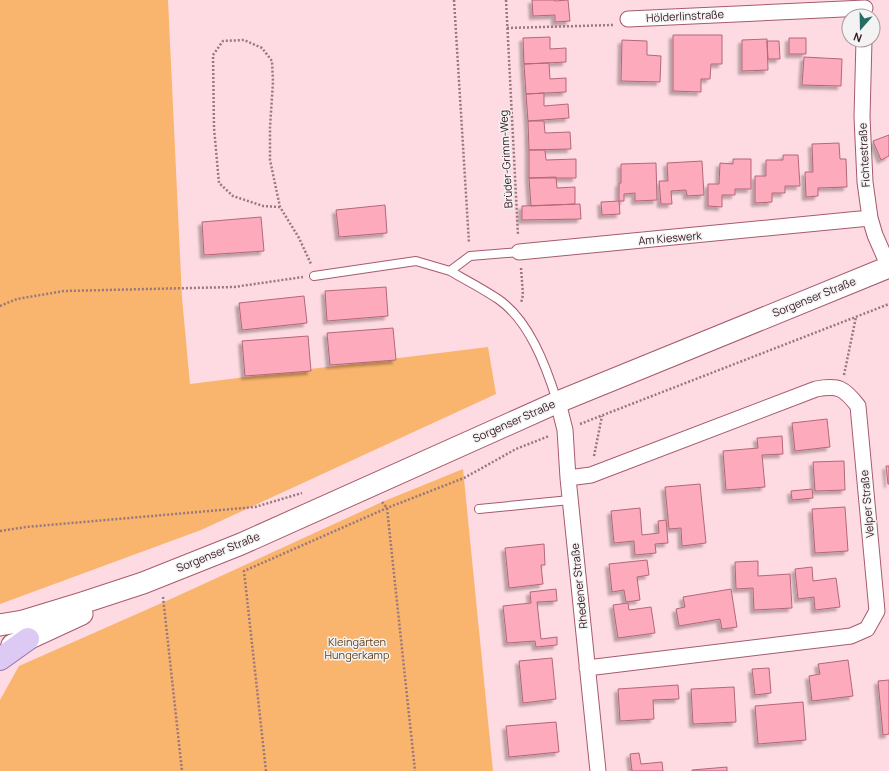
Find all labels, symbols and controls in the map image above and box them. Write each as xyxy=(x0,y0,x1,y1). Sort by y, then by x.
street label: Hölderlinstraße xyxy=(646,6,725,25)
north arrow xyxy=(841,8,881,48)
text: N xyxy=(851,29,864,46)
street label: Brüder-Grimm-Weg xyxy=(495,109,516,209)
street label: Fichtestraße xyxy=(854,122,873,188)
street label: Am Kieswerk xyxy=(638,227,703,248)
street label: Sorgenser Straße xyxy=(770,273,858,320)
street label: Sorgenser Straße xyxy=(470,395,558,445)
street label: Velper Straße xyxy=(856,469,877,539)
street label: Sorgenser Straße xyxy=(174,528,262,575)
street label: Rhedener Straße xyxy=(566,542,590,630)
park label: Kleingärten Hungerkamp xyxy=(325,634,390,662)

